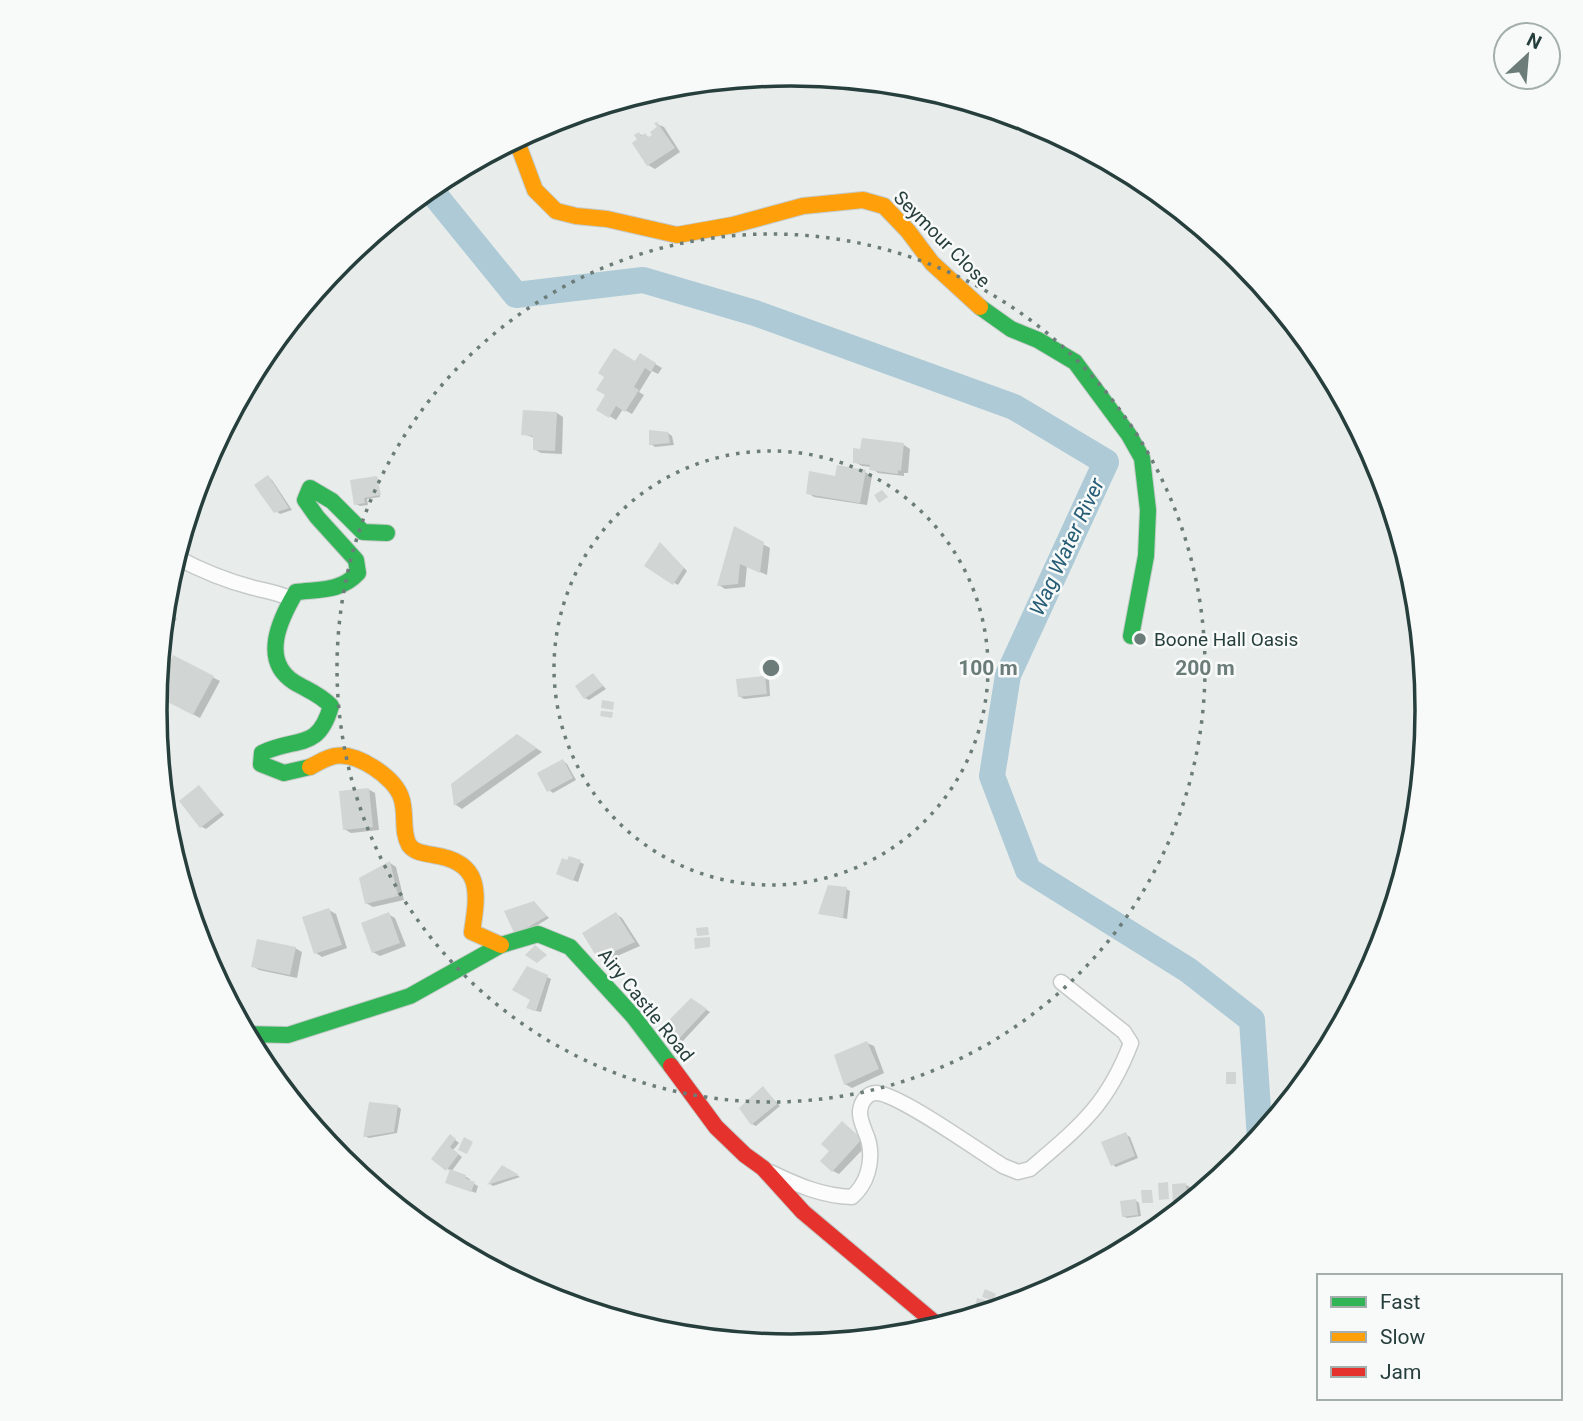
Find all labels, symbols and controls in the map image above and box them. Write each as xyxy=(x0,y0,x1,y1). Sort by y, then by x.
north arrow xyxy=(1492,21,1562,91)
text: N xyxy=(1523,28,1545,54)
street label: Seymour Close xyxy=(889,186,995,292)
water label: Wag Water River xyxy=(1025,474,1110,619)
place label: Boone Hall Oasis xyxy=(1154,628,1298,651)
marker: Boone Hall Oasis xyxy=(1132,631,1148,647)
centre of rings xyxy=(759,656,783,680)
text: 100 m xyxy=(958,656,1018,680)
text: 200 m xyxy=(1175,656,1235,680)
street label: Airy Castle Road xyxy=(593,944,699,1066)
legend xyxy=(1317,1274,1562,1400)
text: Fast xyxy=(1380,1290,1421,1314)
text: Slow xyxy=(1380,1325,1426,1349)
text: Jam xyxy=(1380,1360,1421,1384)

